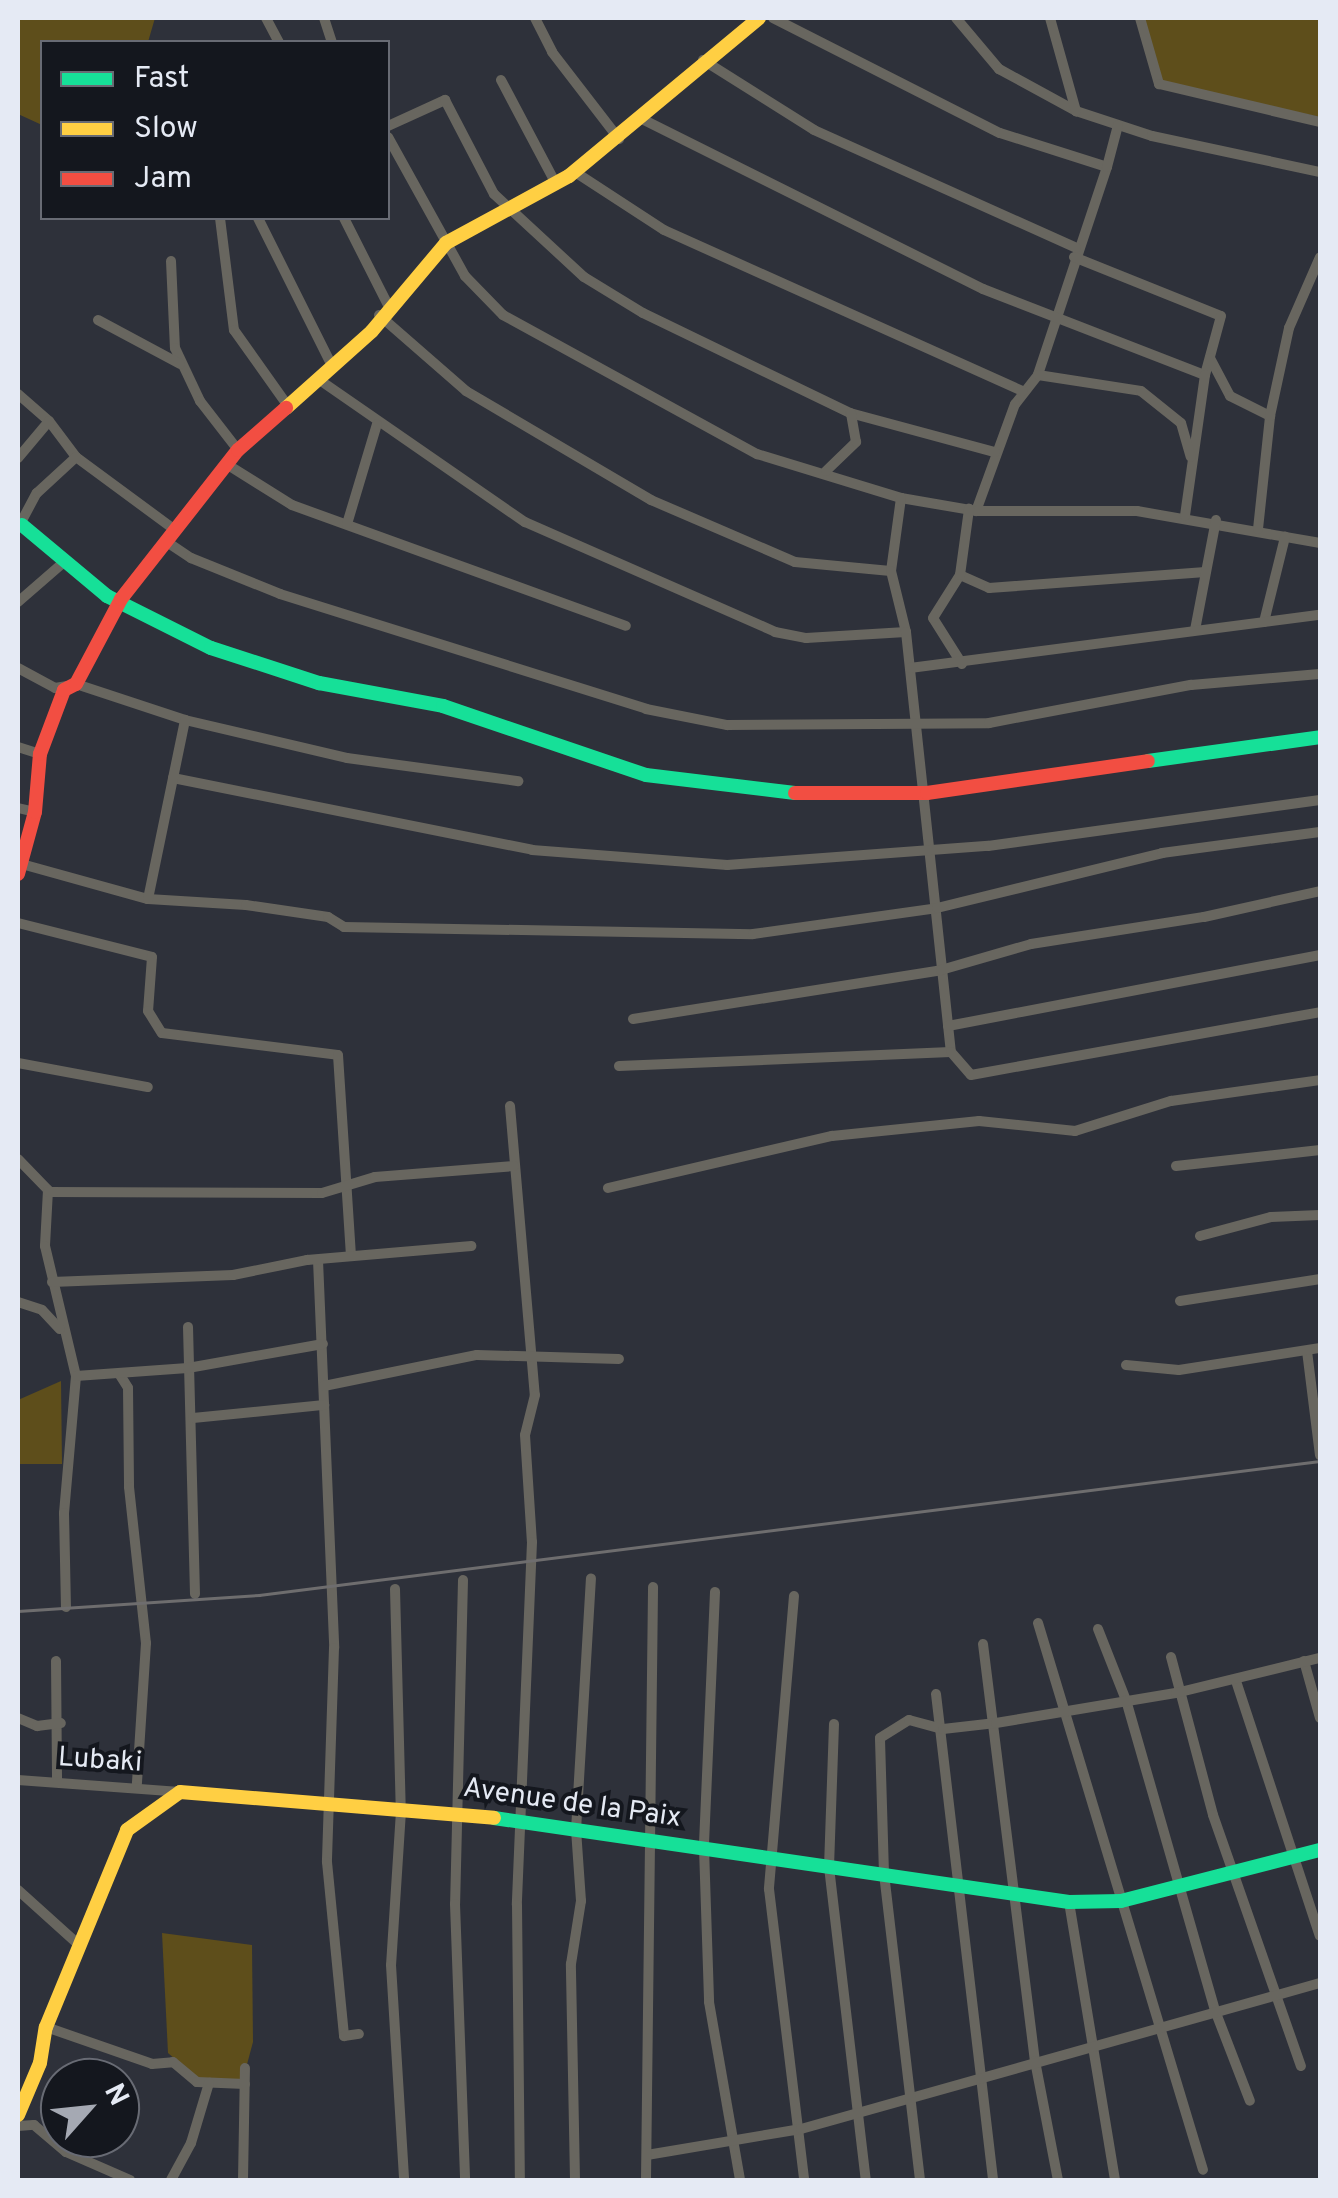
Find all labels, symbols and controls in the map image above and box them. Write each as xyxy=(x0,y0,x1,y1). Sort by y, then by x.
legend xyxy=(40,40,390,220)
text: Fast xyxy=(134,61,189,98)
text: Slow xyxy=(134,111,198,148)
text: Jam xyxy=(134,161,192,198)
street label: Lubaki xyxy=(57,1741,143,1781)
street label: Avenue de la Paix xyxy=(461,1772,683,1836)
north arrow xyxy=(40,2058,140,2158)
text: N xyxy=(94,2078,136,2112)

